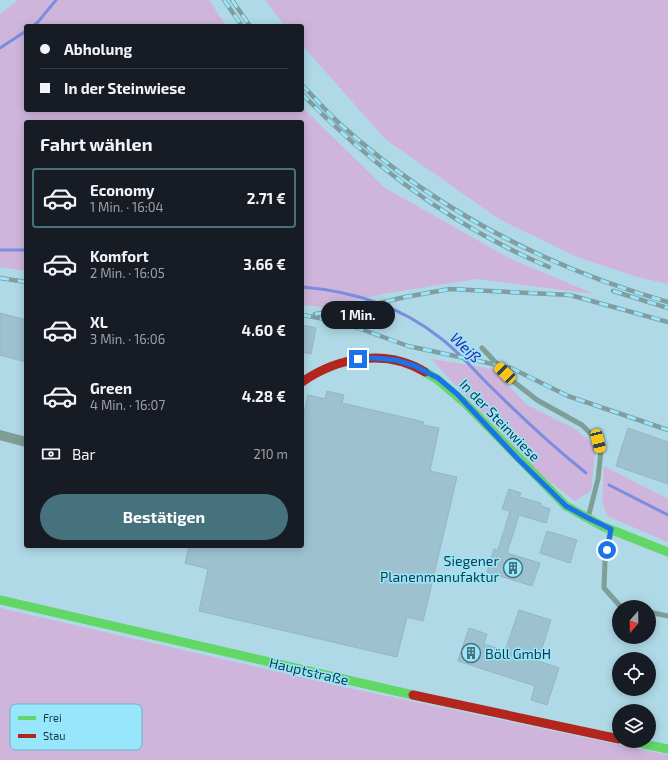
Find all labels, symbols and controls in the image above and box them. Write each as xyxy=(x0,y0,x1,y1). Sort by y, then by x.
text: Abholung xyxy=(64,40,132,58)
text: In der Steinwiese xyxy=(64,79,186,97)
text: Fahrt wählen xyxy=(40,133,153,155)
icon: car xyxy=(42,180,78,216)
text: Economy xyxy=(90,181,155,199)
text: 2.71 € xyxy=(247,189,286,207)
text: 1 Min. · 16:04 xyxy=(90,199,164,215)
icon: car xyxy=(42,246,78,282)
text: Komfort xyxy=(90,247,149,265)
text: 3.66 € xyxy=(243,255,286,273)
text: 2 Min. · 16:05 xyxy=(90,265,165,281)
callout: 1 Min. xyxy=(321,301,395,329)
text: 1 Min. xyxy=(341,307,375,323)
icon: car xyxy=(42,312,78,348)
text: XL xyxy=(90,313,108,331)
text: 4.60 € xyxy=(242,321,286,339)
water label: Weiß xyxy=(447,328,485,366)
text: 3 Min. · 16:06 xyxy=(90,331,165,347)
route end xyxy=(349,350,367,368)
car xyxy=(492,360,518,386)
street label: In der Steinwiese xyxy=(456,375,544,465)
icon: car xyxy=(42,378,78,414)
text: Green xyxy=(90,379,132,397)
text: 4.28 € xyxy=(242,387,286,405)
text: 4 Min. · 16:07 xyxy=(90,397,165,413)
car xyxy=(589,428,607,454)
icon: cash xyxy=(40,443,62,465)
text: Bar xyxy=(72,445,96,463)
text: 210 m xyxy=(253,446,288,462)
button: Bestätigen xyxy=(40,494,288,540)
route start xyxy=(598,541,616,559)
place label: Siegener Planenmanufaktur xyxy=(380,552,499,585)
building icon: Siegener Planenmanufaktur xyxy=(502,557,524,579)
north arrow xyxy=(612,600,656,644)
map controls xyxy=(612,600,656,748)
building icon: Böll GmbH xyxy=(460,642,482,664)
place label: Böll GmbH xyxy=(485,645,551,662)
button: locate xyxy=(612,652,656,696)
street label: Hauptstraße xyxy=(268,654,350,688)
legend xyxy=(10,704,142,750)
button: layers xyxy=(612,704,656,748)
text: Frei xyxy=(43,711,62,724)
text: Stau xyxy=(43,729,66,742)

